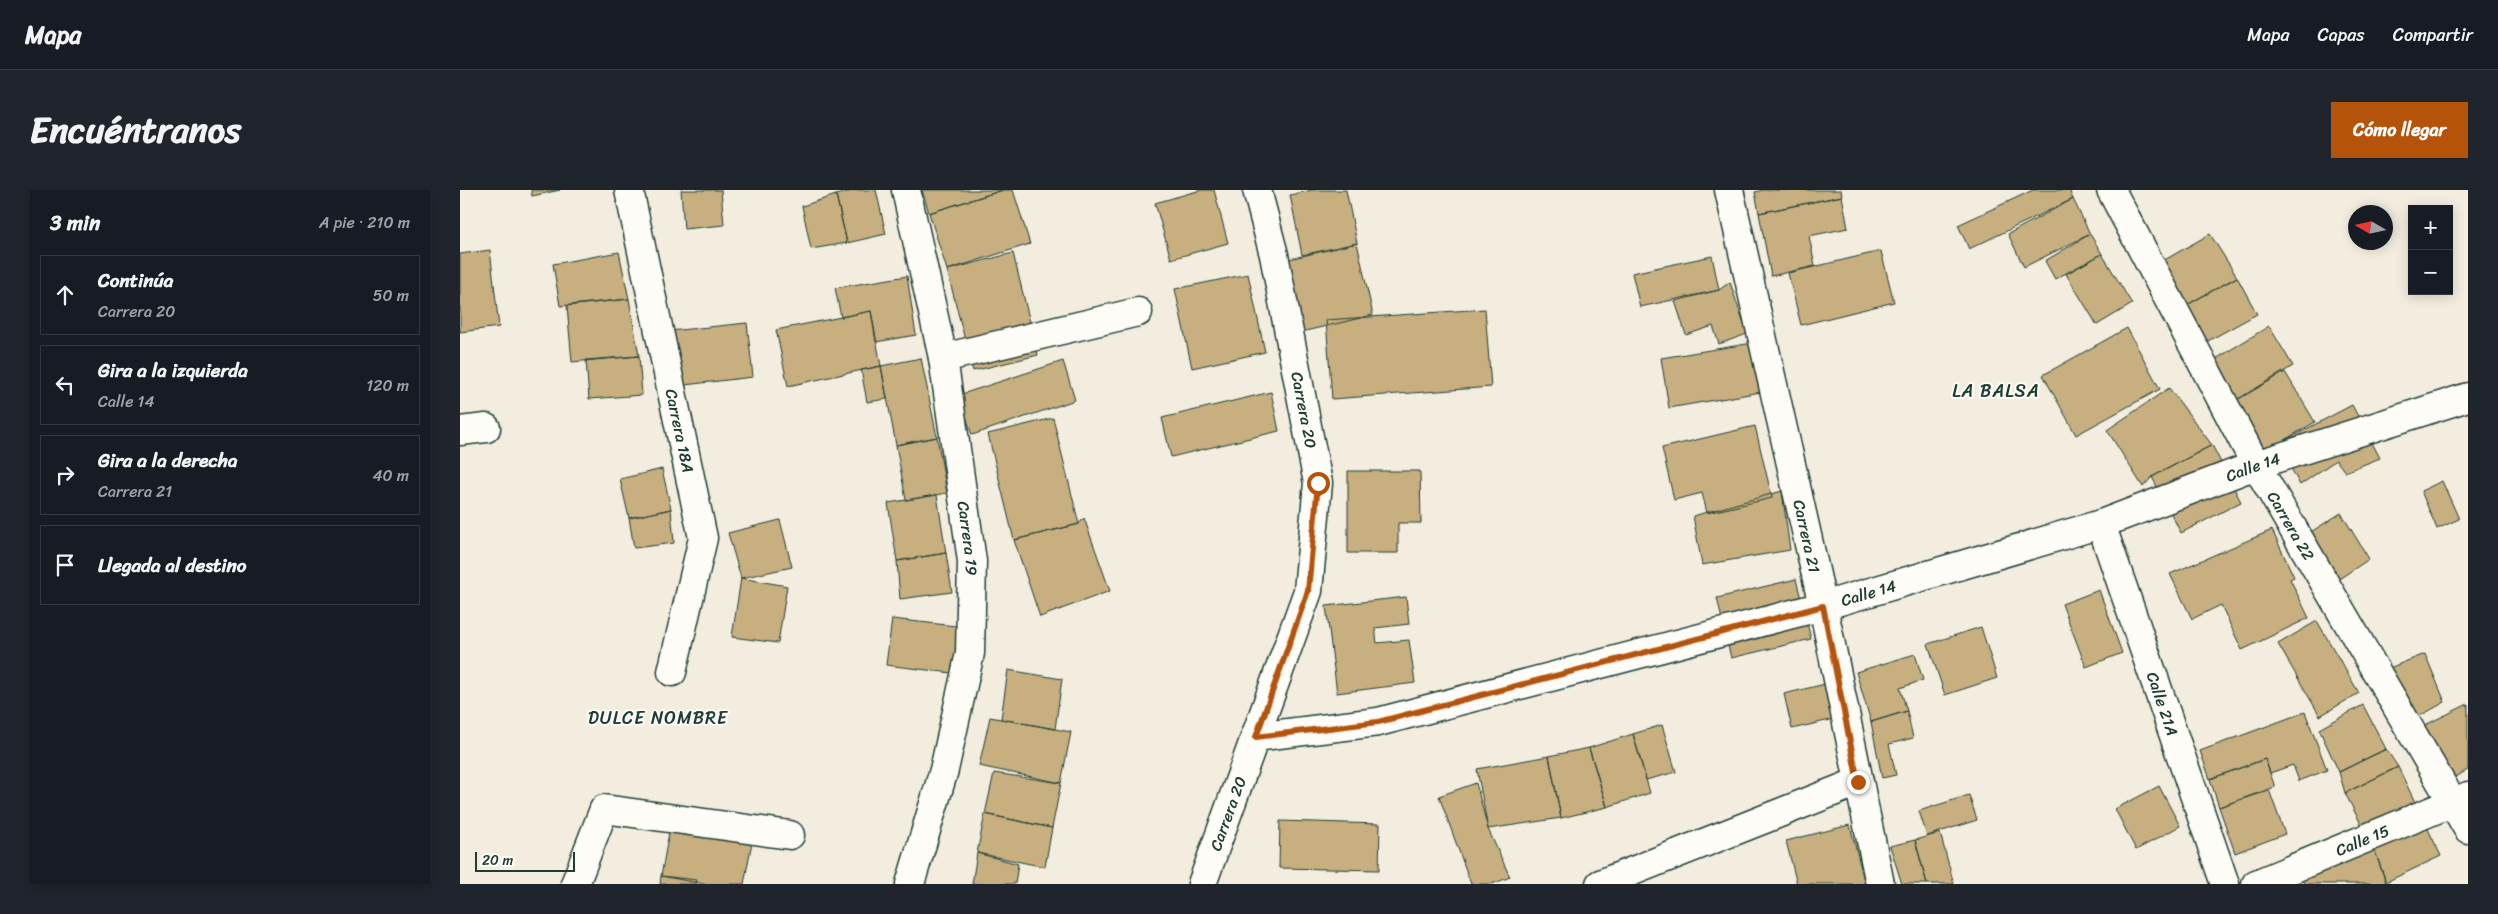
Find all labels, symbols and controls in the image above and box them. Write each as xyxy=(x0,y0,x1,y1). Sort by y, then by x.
text: Mapa xyxy=(25,14,81,56)
text: Mapa xyxy=(2247,19,2290,51)
text: Capas xyxy=(2318,19,2365,51)
text: Compartir xyxy=(2393,19,2473,51)
text: Encuéntranos xyxy=(30,99,241,161)
button: Cómo llegar xyxy=(2331,102,2468,158)
text: 3 min xyxy=(50,204,100,242)
north arrow xyxy=(2348,205,2393,250)
map controls xyxy=(2408,205,2453,295)
button: + xyxy=(2408,205,2453,250)
text: A pie · 210 m xyxy=(319,208,410,237)
button: − xyxy=(2408,250,2453,295)
text: Continúa xyxy=(98,264,173,297)
icon: ahead xyxy=(51,281,79,309)
text: 50 m xyxy=(373,281,409,310)
text: Carrera 20 xyxy=(98,297,175,326)
text: Gira a la izquierda xyxy=(98,354,248,387)
street label: Carrera 20 xyxy=(1282,369,1326,451)
icon: left xyxy=(51,371,79,399)
text: 120 m xyxy=(366,371,409,400)
district label: LA BALSA xyxy=(1952,375,2040,407)
street label: Carrera 18A xyxy=(657,386,703,475)
text: Calle 14 xyxy=(98,387,154,416)
text: Gira a la derecha xyxy=(98,444,237,477)
street label: Calle 14 xyxy=(2221,444,2284,490)
icon: right xyxy=(51,461,79,489)
text: 40 m xyxy=(372,461,409,490)
route start xyxy=(1307,472,1330,495)
text: Carrera 21 xyxy=(98,477,172,506)
street label: Carrera 22 xyxy=(2259,485,2323,566)
street label: Carrera 21 xyxy=(1785,497,1830,576)
street label: Carrera 19 xyxy=(949,499,987,576)
text: Llegada al destino xyxy=(98,549,247,582)
icon: arrive xyxy=(51,551,79,579)
street label: Calle 14 xyxy=(1837,571,1899,615)
street label: Calle 21A xyxy=(2138,668,2187,740)
district label: DULCE NOMBRE xyxy=(588,702,728,734)
route end xyxy=(1847,771,1870,794)
street label: Carrera 20 xyxy=(1201,772,1254,855)
street label: Calle 15 xyxy=(2331,816,2394,864)
text: 20 m xyxy=(482,848,513,873)
scale bar xyxy=(475,849,575,872)

